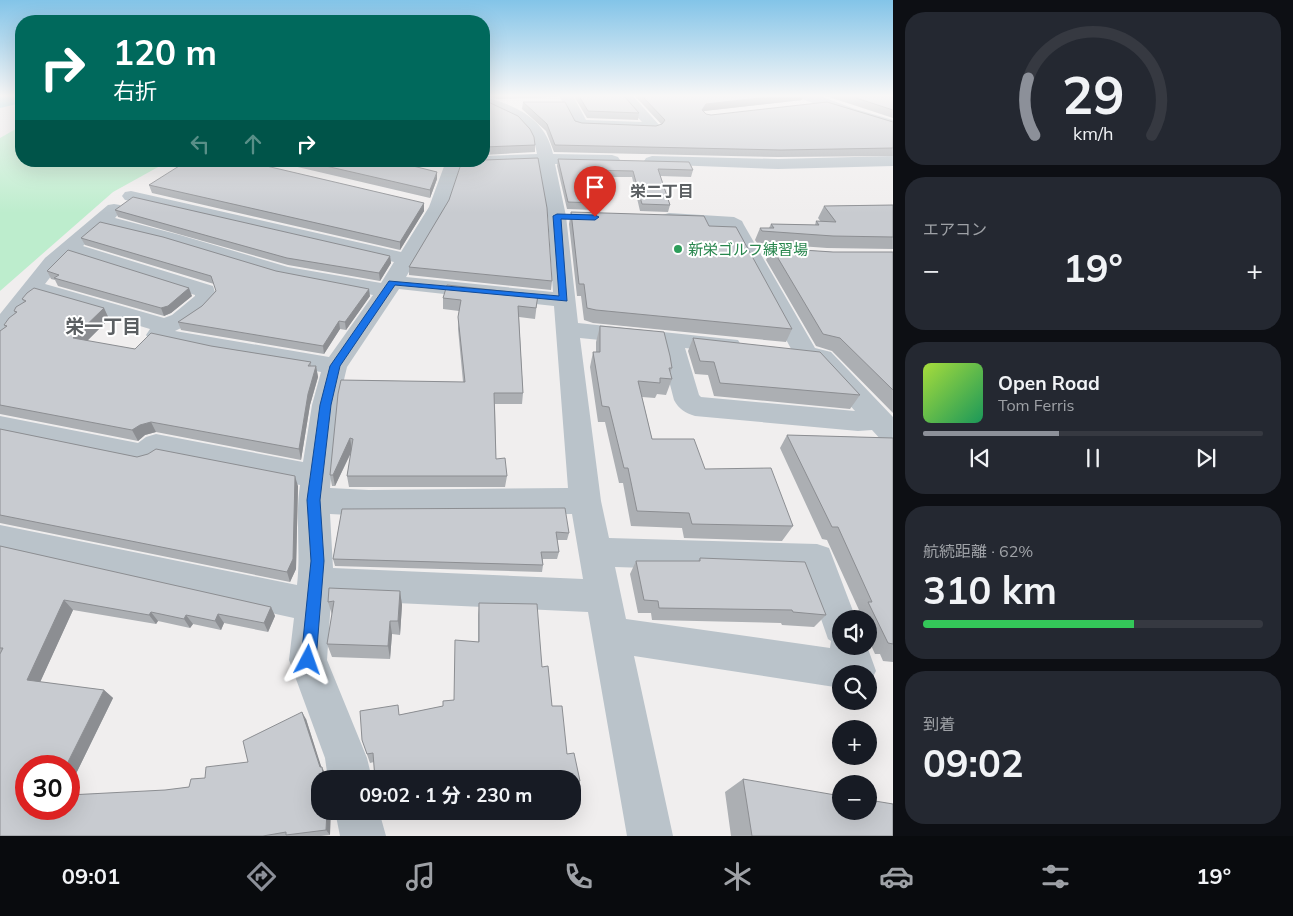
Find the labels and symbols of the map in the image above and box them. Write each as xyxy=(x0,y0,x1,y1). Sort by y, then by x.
pin xyxy=(574,166,616,217)
district label: 栄二丁目 xyxy=(630,181,694,201)
place label: 新栄ゴルフ練習場 xyxy=(688,240,808,259)
marker: 新栄ゴルフ練習場 xyxy=(672,243,684,255)
district label: 栄一丁目 xyxy=(65,314,141,338)
position arrow xyxy=(281,633,333,685)
speed limit sign: 30 xyxy=(15,755,80,820)

